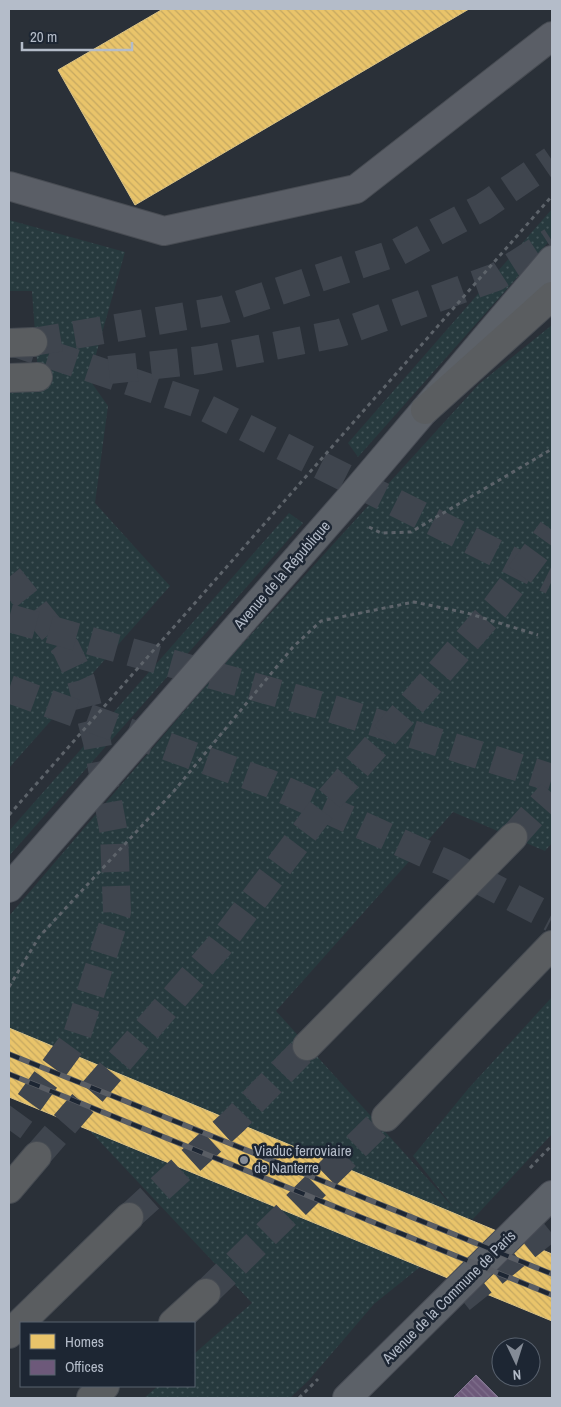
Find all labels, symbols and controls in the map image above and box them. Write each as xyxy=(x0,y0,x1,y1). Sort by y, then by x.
scale bar xyxy=(22,20,132,52)
text: 20 m xyxy=(30,26,57,47)
street label: Avenue de la République xyxy=(228,516,335,634)
place label: Viaduc ferroviaire de Nanterre xyxy=(254,1140,352,1178)
marker: Viaduc ferroviaire de Nanterre xyxy=(238,1154,250,1166)
street label: Avenue de la Commune de Paris xyxy=(377,1225,520,1369)
legend xyxy=(20,1322,195,1387)
text: Homes xyxy=(65,1331,104,1352)
north arrow xyxy=(491,1337,541,1387)
text: Offices xyxy=(65,1356,104,1377)
text: N xyxy=(512,1366,522,1384)

